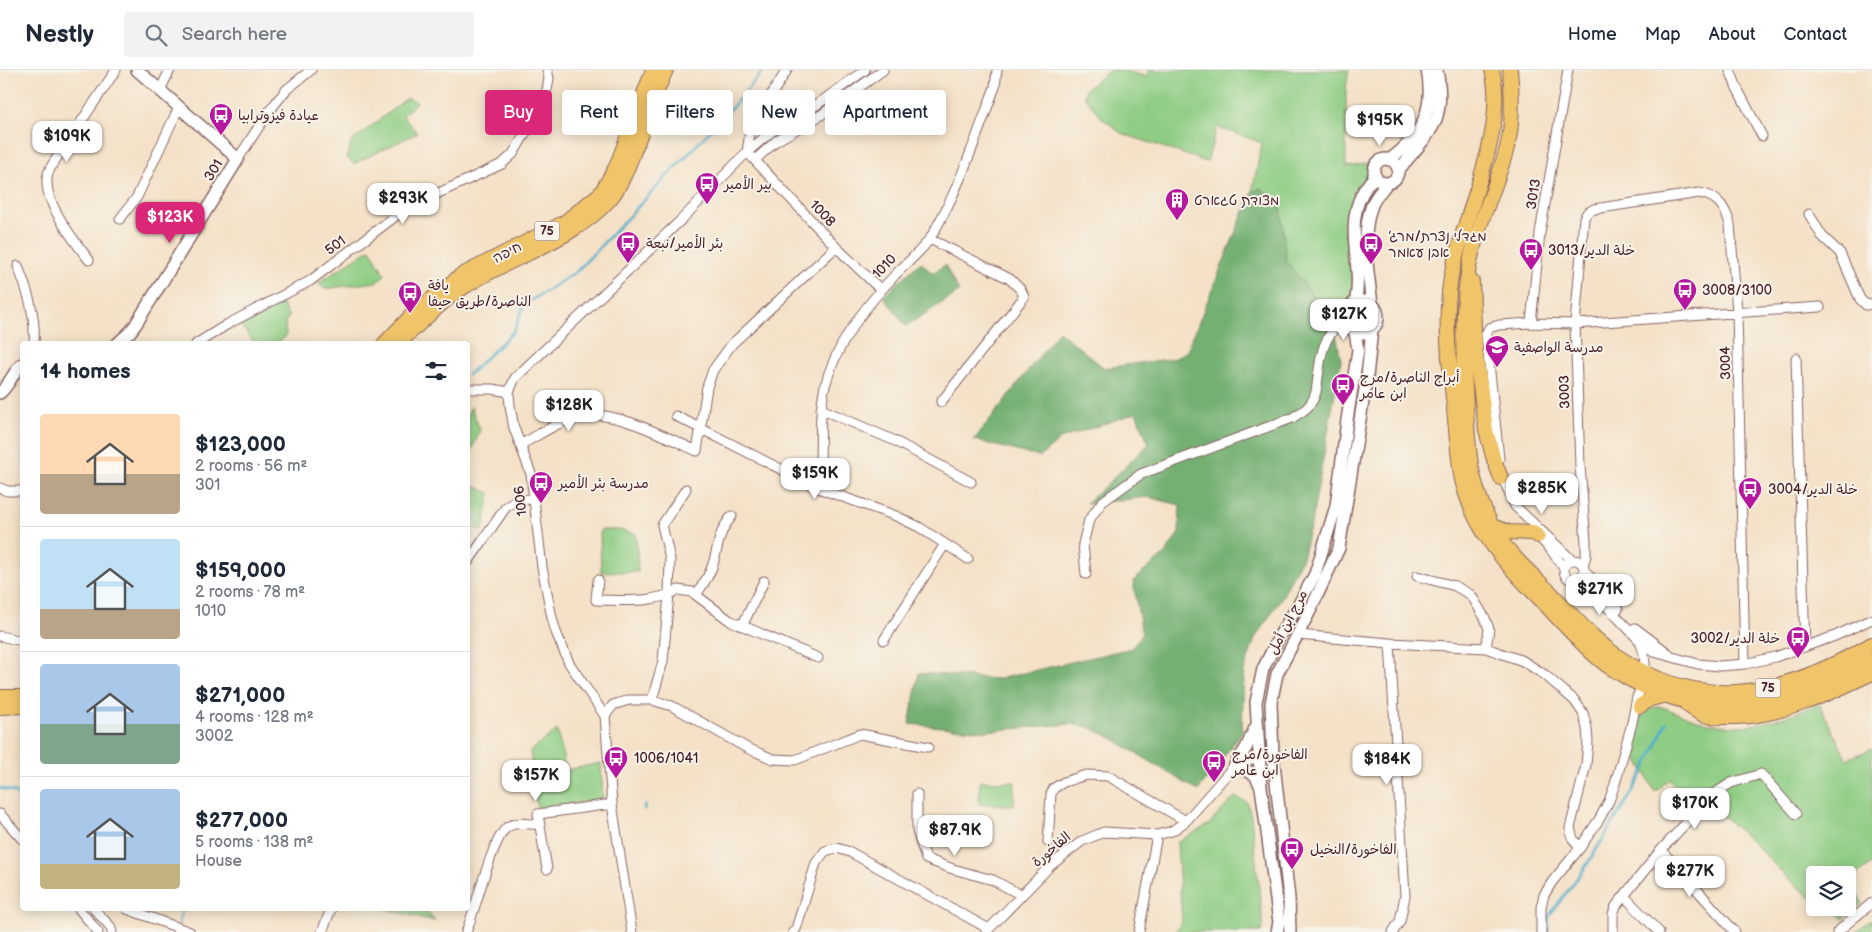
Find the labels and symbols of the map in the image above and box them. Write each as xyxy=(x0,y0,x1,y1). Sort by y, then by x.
bus stop icon: عيادة فيزوترابيا xyxy=(208,102,234,136)
pin: $195K xyxy=(1345,104,1415,147)
place label: عيادة فيزوترابيا xyxy=(238,107,319,124)
pin: $109K xyxy=(32,121,102,163)
street label: 301 xyxy=(200,156,227,184)
bus stop icon: بير الأمير xyxy=(694,171,720,205)
place label: بير الأمير xyxy=(723,175,772,193)
street label: 3013 xyxy=(1523,178,1544,211)
pin: $293K xyxy=(368,182,438,225)
building icon: מצודת טגארט xyxy=(1164,187,1190,221)
place label: מצודת טגארט xyxy=(1194,192,1279,209)
street label: 1008 xyxy=(806,197,839,230)
pin: $123K xyxy=(135,202,205,244)
road number: 75 xyxy=(534,222,560,240)
place label: מגדלי נצרת/מרג׳ אבן עאמר xyxy=(1388,228,1487,261)
bus stop icon: بئر الأمير/نبعة xyxy=(615,230,641,264)
bus stop icon: מגדלי נצרת/מרג׳ אבן עאמר xyxy=(1358,231,1384,265)
street label: 501 xyxy=(322,232,349,259)
place label: بئر الأمير/نبعة xyxy=(646,234,723,252)
bus stop icon: خلة الدير/3013 xyxy=(1518,237,1544,271)
street label: חיפה xyxy=(490,238,524,267)
place label: خلة الدير/3013 xyxy=(1548,242,1635,259)
street label: 1010 xyxy=(869,251,900,282)
place label: يافة الناصرة/طريق حيفا xyxy=(428,277,531,310)
bus stop icon: 3008/3100 xyxy=(1672,277,1698,311)
bus stop icon: يافة الناصرة/طريق حيفا xyxy=(397,280,423,314)
place label: 3008/3100 xyxy=(1702,282,1772,299)
pin: $127K xyxy=(1309,298,1379,341)
school or university icon: مدرسة الواصفية xyxy=(1484,334,1510,368)
place label: مدرسة الواصفية xyxy=(1514,339,1604,356)
street label: 3004 xyxy=(1717,346,1734,380)
place label: أبراج الناصرة/مرج ابن عامر xyxy=(1359,369,1460,402)
bus stop icon: أبراج الناصرة/مرج ابن عامر xyxy=(1330,372,1356,406)
street label: 3003 xyxy=(1555,375,1574,409)
pin: $128K xyxy=(534,390,604,432)
pin: $159K xyxy=(780,458,850,500)
bus stop icon: مدرسة بئر الأمير xyxy=(528,470,554,504)
pin: $285K xyxy=(1507,472,1577,515)
place label: مدرسة بئر الأمير xyxy=(557,474,649,492)
bus stop icon: خلة الدير/3004 xyxy=(1737,476,1763,510)
place label: خلة الدير/3004 xyxy=(1768,481,1858,498)
street label: 1006 xyxy=(510,484,531,517)
pin: $271K xyxy=(1565,574,1635,616)
street label: مرج ابن أمل xyxy=(1264,587,1312,658)
bus stop icon: خلة الدير/3002 xyxy=(1785,625,1811,659)
place label: خلة الدير/3002 xyxy=(1690,630,1780,647)
road number: 75 xyxy=(1756,678,1780,698)
pin: $184K xyxy=(1352,744,1422,786)
bus stop icon: 1006/1041 xyxy=(603,745,629,779)
place label: الفاخورة/مرج ابن عامر xyxy=(1231,746,1308,779)
bus stop icon: الفاخورة/مرج ابن عامر xyxy=(1201,749,1227,783)
place label: 1006/1041 xyxy=(634,750,698,767)
pin: $157K xyxy=(501,760,571,802)
pin: $170K xyxy=(1660,788,1730,830)
pin: $87.9K xyxy=(914,814,996,857)
street label: الفاخورة xyxy=(1028,828,1075,871)
bus stop icon: الفاخورة/النخيل xyxy=(1279,836,1305,870)
place label: الفاخورة/النخيل xyxy=(1310,841,1397,859)
pin: $277K xyxy=(1655,856,1725,898)

